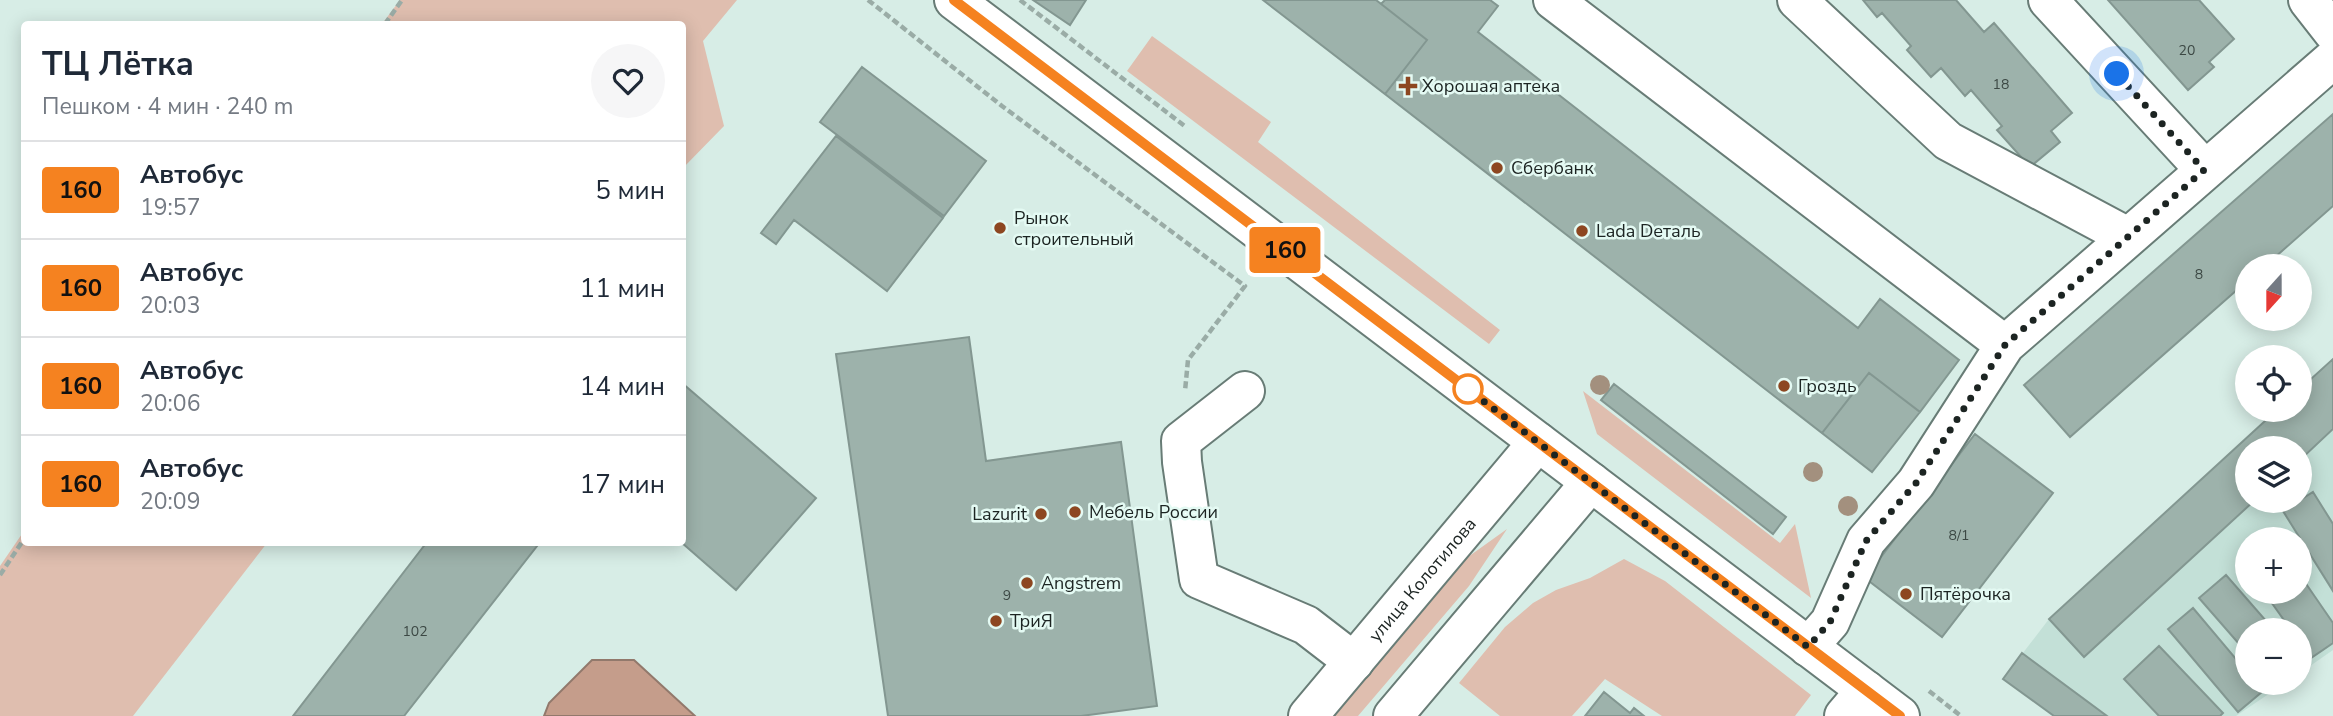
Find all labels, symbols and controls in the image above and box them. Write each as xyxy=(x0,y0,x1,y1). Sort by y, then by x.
house number: 20 xyxy=(2179,41,2195,60)
text: ТЦ Лётка xyxy=(42,42,194,87)
button: heart xyxy=(591,44,665,118)
your location xyxy=(2099,56,2134,91)
place label: Хорошая аптека xyxy=(1422,74,1560,98)
house number: 18 xyxy=(1993,75,2009,94)
marker: Хорошая аптека xyxy=(1400,78,1416,94)
text: Пешком · 4 мин · 240 m xyxy=(42,91,293,122)
place label: Сбербанк xyxy=(1511,156,1594,180)
text: Автобус xyxy=(140,157,243,192)
marker: Сбербанк xyxy=(1489,160,1505,176)
text: 5 мин xyxy=(595,173,665,208)
text: 160 xyxy=(59,174,102,206)
text: 19:57 xyxy=(140,192,200,223)
place label: Рынок строительный xyxy=(1014,206,1134,251)
place label: Lada Dеталь xyxy=(1596,219,1701,243)
marker: Рынок строительный xyxy=(992,220,1008,236)
marker: Lada Dеталь xyxy=(1574,223,1590,239)
line badge: 160 xyxy=(1245,227,1325,273)
text: 160 xyxy=(1263,234,1307,266)
north arrow xyxy=(2235,254,2312,331)
map controls xyxy=(2235,254,2312,695)
text: Автобус xyxy=(140,255,243,290)
house number: 8 xyxy=(2195,265,2203,284)
text: 11 мин xyxy=(580,271,665,306)
text: 160 xyxy=(59,272,102,304)
text: 20:03 xyxy=(140,290,200,321)
button: locate xyxy=(2235,345,2312,422)
text: Автобус xyxy=(140,353,243,388)
text: 14 мин xyxy=(580,369,665,404)
text: 160 xyxy=(59,370,102,402)
unlabelled marker xyxy=(1453,374,1483,404)
place label: Гроздь xyxy=(1798,374,1857,398)
marker: Гроздь xyxy=(1776,378,1792,394)
text: 20:06 xyxy=(140,388,200,419)
button: layers xyxy=(2235,436,2312,513)
text: Автобус xyxy=(140,451,243,486)
text: 17 мин xyxy=(580,467,665,502)
text: 160 xyxy=(59,468,102,500)
text: 20:09 xyxy=(140,486,200,517)
place label: Мебель России xyxy=(1089,500,1218,524)
place label: Lazurit xyxy=(972,502,1028,526)
marker: Мебель России xyxy=(1067,504,1083,520)
marker: Lazurit xyxy=(1033,506,1049,522)
street label: улица Колотилова xyxy=(1363,512,1482,647)
house number: 8/1 xyxy=(1949,526,1969,545)
button: + xyxy=(2235,527,2312,604)
place label: Angstrem xyxy=(1041,571,1121,595)
marker: Angstrem xyxy=(1019,575,1035,591)
place label: Пятёрочка xyxy=(1920,582,2011,606)
house number: 9 xyxy=(1003,586,1011,605)
marker: Пятёрочка xyxy=(1898,586,1914,602)
place label: ТриЯ xyxy=(1010,609,1053,633)
marker: ТриЯ xyxy=(988,613,1004,629)
button: − xyxy=(2235,618,2312,695)
house number: 102 xyxy=(402,622,428,641)

